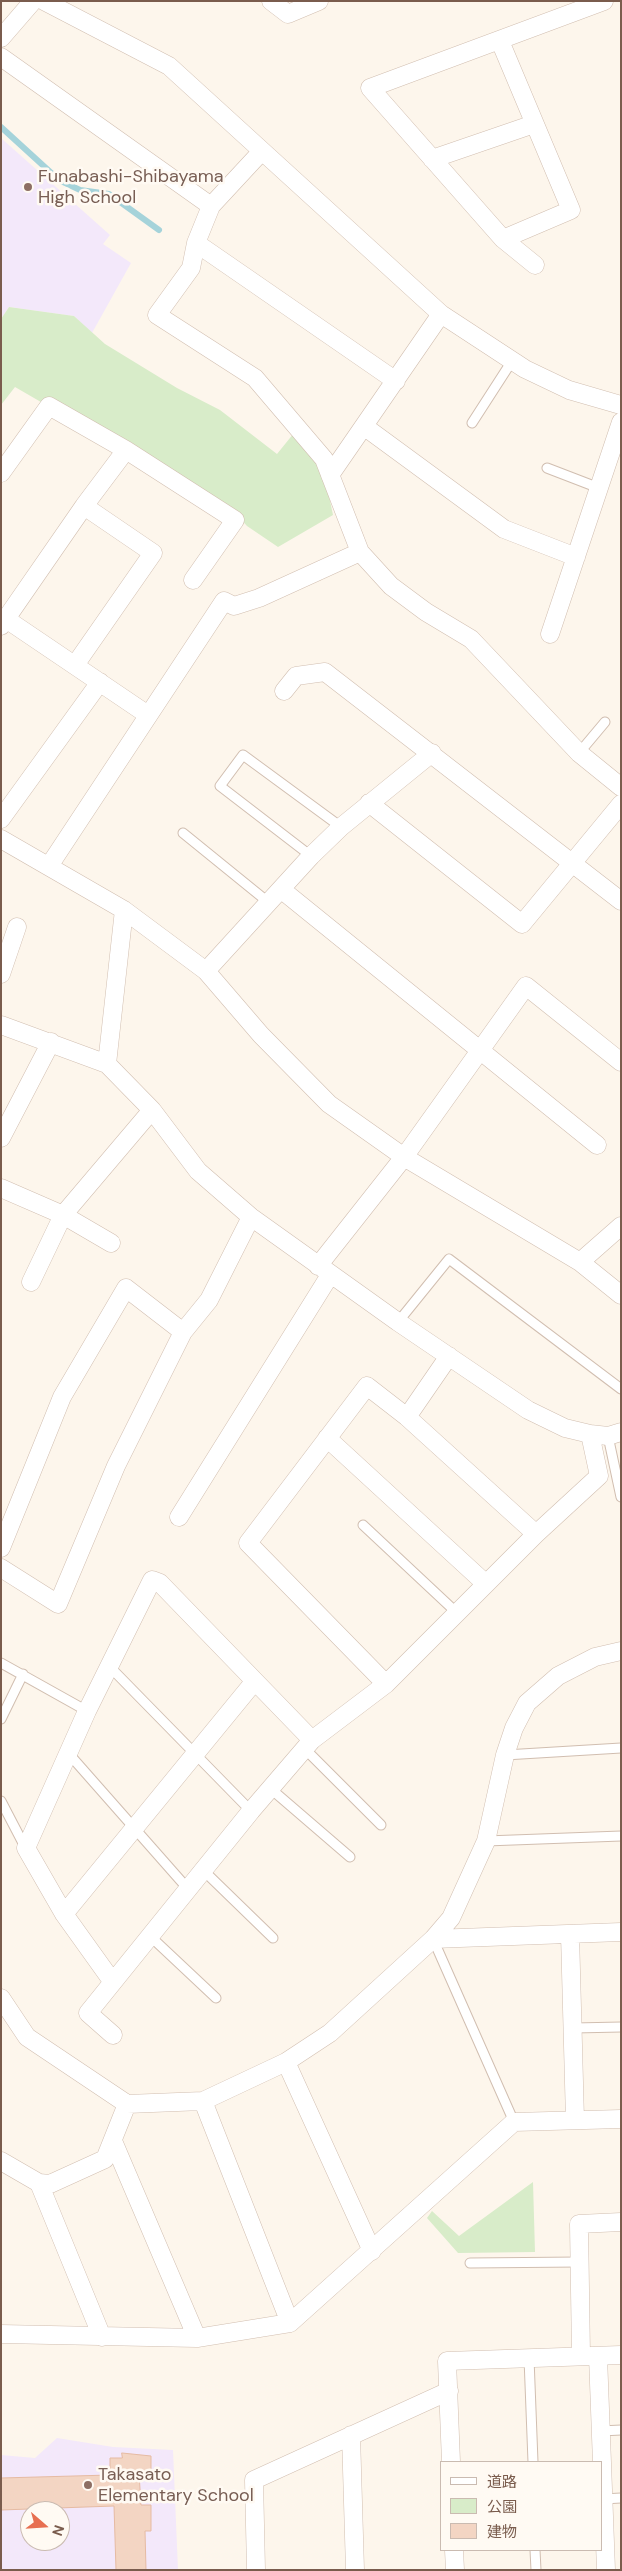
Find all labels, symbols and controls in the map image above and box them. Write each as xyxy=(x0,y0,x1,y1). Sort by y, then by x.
place label: Funabashi-Shibayama High School xyxy=(38,166,224,208)
marker: Funabashi-Shibayama High School xyxy=(22,181,34,193)
legend xyxy=(440,2461,602,2551)
place label: Takasato Elementary School xyxy=(98,2464,254,2506)
text: 道路 xyxy=(487,2472,517,2492)
marker: Takasato Elementary School xyxy=(82,2479,94,2491)
text: 公園 xyxy=(487,2497,517,2517)
north arrow xyxy=(20,2501,70,2551)
text: 建物 xyxy=(487,2522,517,2542)
text: N xyxy=(48,2523,68,2538)

